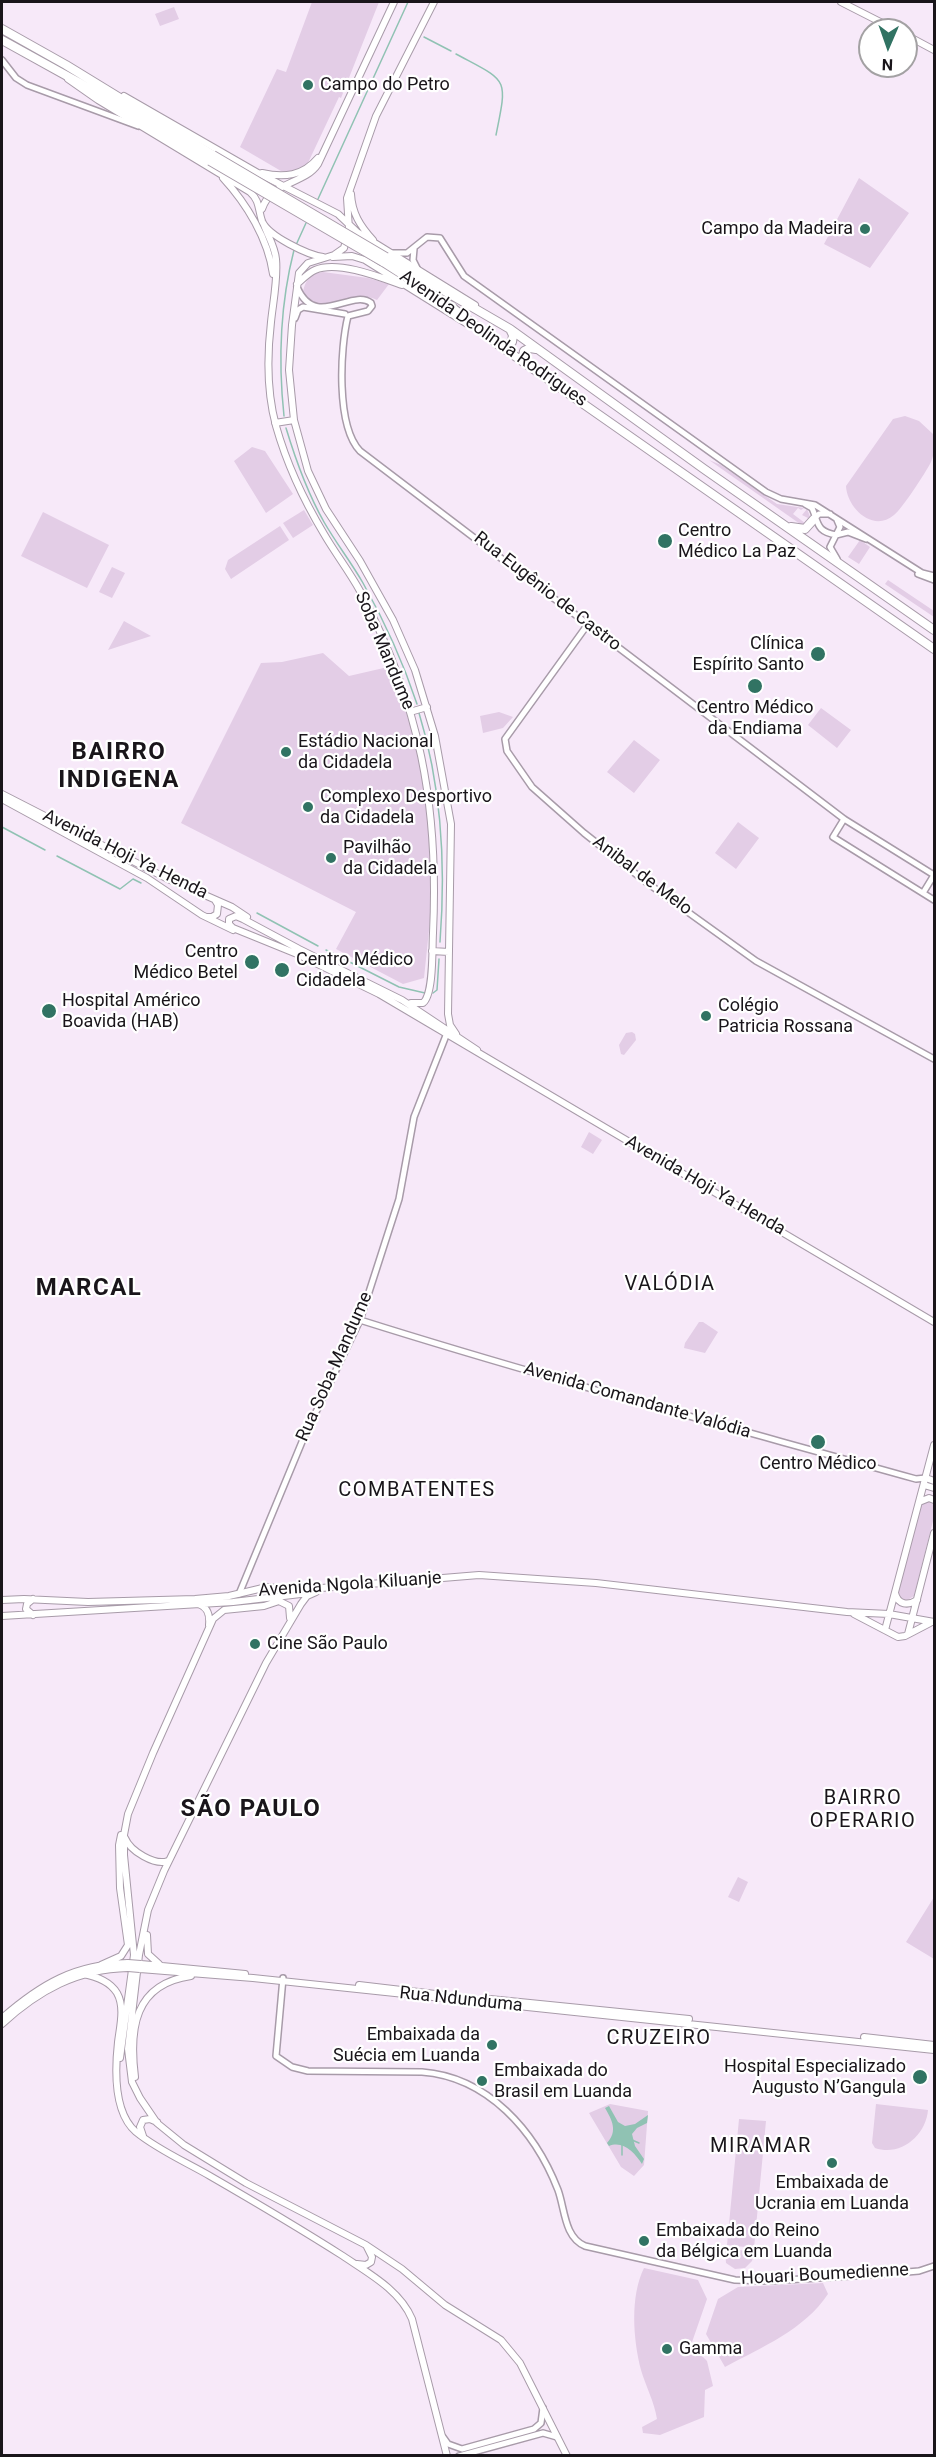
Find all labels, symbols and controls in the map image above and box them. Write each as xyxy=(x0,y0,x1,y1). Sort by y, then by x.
north arrow xyxy=(858,18,918,78)
text: N xyxy=(881,55,893,74)
place label: Campo do Petro xyxy=(320,74,450,96)
marker: Campo do Petro xyxy=(301,78,315,92)
place label: Campo da Madeira xyxy=(701,218,853,240)
marker: Campo da Madeira xyxy=(858,222,872,236)
street label: Avenida Deolinda Rodrigues xyxy=(395,266,591,412)
place label: Centro Médico La Paz xyxy=(678,520,796,562)
street label: Rua Eugênio de Castro xyxy=(469,528,625,656)
marker: Centro Médico La Paz xyxy=(656,532,674,550)
street label: Soba Mandume xyxy=(349,589,419,713)
place label: Clínica Espírito Santo xyxy=(693,633,804,676)
marker: Clínica Espírito Santo xyxy=(809,645,827,663)
marker: Centro Médico da Endiama xyxy=(746,677,764,695)
place label: Centro Médico da Endiama xyxy=(696,697,814,740)
place label: Estádio Nacional da Cidadela xyxy=(298,731,433,774)
district label: BAIRRO INDIGENA xyxy=(58,739,180,795)
marker: Estádio Nacional da Cidadela xyxy=(279,745,293,759)
place label: Complexo Desportivo da Cidadela xyxy=(320,786,492,828)
marker: Complexo Desportivo da Cidadela xyxy=(301,800,315,814)
street label: Avenida Hoji Ya Henda xyxy=(39,806,211,904)
street label: Anibal de Melo xyxy=(588,832,696,920)
place label: Pavilhão da Cidadela xyxy=(343,837,437,880)
marker: Pavilhão da Cidadela xyxy=(324,851,338,865)
place label: Centro Médico Betel xyxy=(133,941,238,984)
place label: Centro Médico Cidadela xyxy=(296,949,413,992)
marker: Centro Médico Betel xyxy=(243,953,261,971)
marker: Centro Médico Cidadela xyxy=(273,961,291,979)
place label: Hospital Américo Boavida (HAB) xyxy=(62,990,201,1032)
place label: Colégio Patricia Rossana xyxy=(718,995,853,1038)
marker: Hospital Américo Boavida (HAB) xyxy=(40,1002,58,1020)
marker: Colégio Patricia Rossana xyxy=(699,1009,713,1023)
street label: Avenida Hoji Ya Henda xyxy=(621,1131,789,1241)
district label: VALÓDIA xyxy=(624,1273,716,1297)
district label: MARCAL xyxy=(36,1275,142,1303)
street label: Rua Soba Mandume xyxy=(292,1289,378,1445)
street label: Avenida Comandante Valódia xyxy=(521,1358,753,1444)
marker: Centro Médico xyxy=(809,1433,827,1451)
place label: Centro Médico xyxy=(759,1453,877,1475)
district label: COMBATENTES xyxy=(338,1479,496,1503)
street label: Avenida Ngola Kiluanje xyxy=(258,1568,442,1602)
place label: Cine São Paulo xyxy=(267,1633,388,1655)
marker: Cine São Paulo xyxy=(248,1637,262,1651)
district label: BAIRRO OPERARIO xyxy=(810,1787,916,1834)
district label: SÃO PAULO xyxy=(181,1796,321,1824)
street label: Rua Ndunduma xyxy=(398,1983,524,2017)
place label: Embaixada da Suécia em Luanda xyxy=(333,2024,480,2066)
district label: CRUZEIRO xyxy=(606,2027,712,2051)
marker: Embaixada da Suécia em Luanda xyxy=(485,2038,499,2052)
place label: Hospital Especializado Augusto N’Gangula xyxy=(724,2056,906,2098)
place label: Embaixada do Brasil em Luanda xyxy=(494,2060,632,2102)
marker: Hospital Especializado Augusto N’Gangula xyxy=(911,2068,929,2086)
marker: Embaixada do Brasil em Luanda xyxy=(475,2074,489,2088)
district label: MIRAMAR xyxy=(710,2135,812,2159)
marker: Embaixada de Ucrania em Luanda xyxy=(825,2156,839,2170)
place label: Embaixada de Ucrania em Luanda xyxy=(755,2172,909,2214)
place label: Embaixada do Reino da Bélgica em Luanda xyxy=(656,2220,832,2262)
marker: Embaixada do Reino da Bélgica em Luanda xyxy=(637,2234,651,2248)
street label: Houari Boumedienne xyxy=(741,2260,909,2290)
place label: Gamma xyxy=(679,2338,742,2360)
marker: Gamma xyxy=(660,2342,674,2356)

